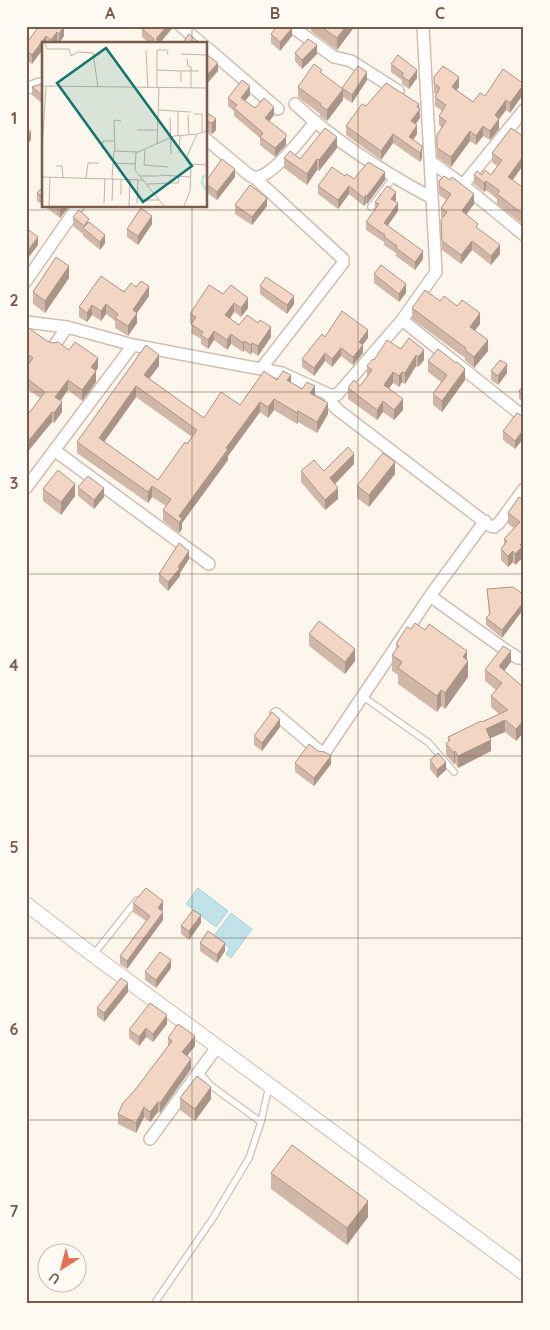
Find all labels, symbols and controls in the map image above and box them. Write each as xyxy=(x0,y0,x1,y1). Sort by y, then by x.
text: A xyxy=(105,3,116,23)
text: B xyxy=(270,3,280,23)
text: C xyxy=(435,3,445,23)
inset map xyxy=(42,42,208,208)
text: 1 xyxy=(11,108,17,128)
text: 2 xyxy=(9,290,19,310)
text: 3 xyxy=(10,473,18,493)
text: 4 xyxy=(9,655,19,675)
text: 5 xyxy=(9,837,19,857)
text: 6 xyxy=(10,1019,19,1039)
text: 7 xyxy=(10,1201,19,1221)
north arrow xyxy=(38,1242,88,1292)
text: U xyxy=(45,1268,64,1289)

